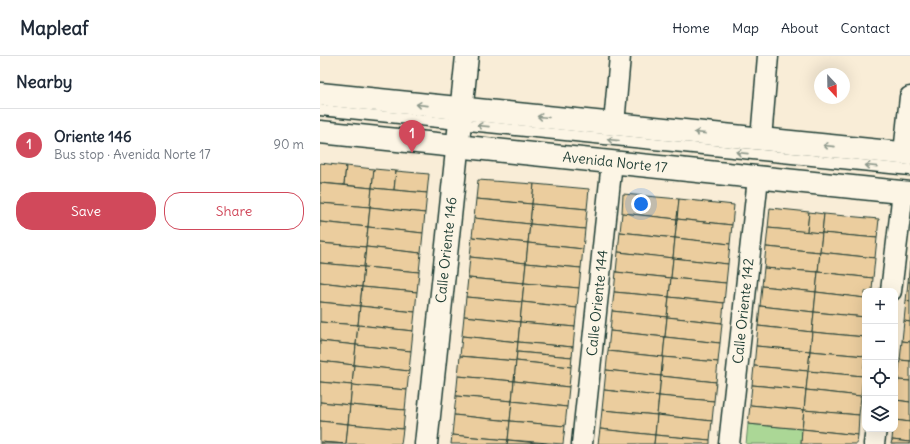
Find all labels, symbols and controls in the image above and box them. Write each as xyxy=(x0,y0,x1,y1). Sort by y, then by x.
text: Mapleaf xyxy=(20,16,89,40)
text: Home xyxy=(672,19,710,37)
text: Map xyxy=(732,19,759,37)
text: About xyxy=(781,19,819,37)
text: Contact xyxy=(841,19,890,37)
north arrow xyxy=(814,68,850,104)
text: Nearby xyxy=(16,71,72,93)
one-way arrow xyxy=(416,101,429,109)
one-way arrow xyxy=(537,113,550,121)
pin: 1 xyxy=(399,120,425,153)
one-way arrow xyxy=(477,122,490,130)
text: Oriente 146 xyxy=(54,127,132,146)
one-way arrow xyxy=(694,129,707,136)
text: 1 xyxy=(26,136,32,153)
text: 90 m xyxy=(273,136,304,153)
one-way arrow xyxy=(606,136,619,144)
one-way arrow xyxy=(823,142,836,149)
text: Bus stop · Avenida Norte 17 xyxy=(54,146,211,163)
street label: Avenida Norte 17 xyxy=(562,148,668,176)
one-way arrow xyxy=(736,149,749,157)
one-way arrow xyxy=(865,162,878,170)
button: Save xyxy=(16,192,156,230)
button: Share xyxy=(164,192,304,230)
your location xyxy=(631,194,651,214)
street label: Calle Oriente 146 xyxy=(431,196,461,304)
street label: Calle Oriente 144 xyxy=(582,249,612,357)
street label: Calle Oriente 142 xyxy=(728,257,758,365)
map controls xyxy=(862,288,898,432)
button: + xyxy=(862,288,898,324)
button: − xyxy=(862,324,898,360)
button: locate xyxy=(862,360,898,396)
button: layers xyxy=(862,396,898,432)

